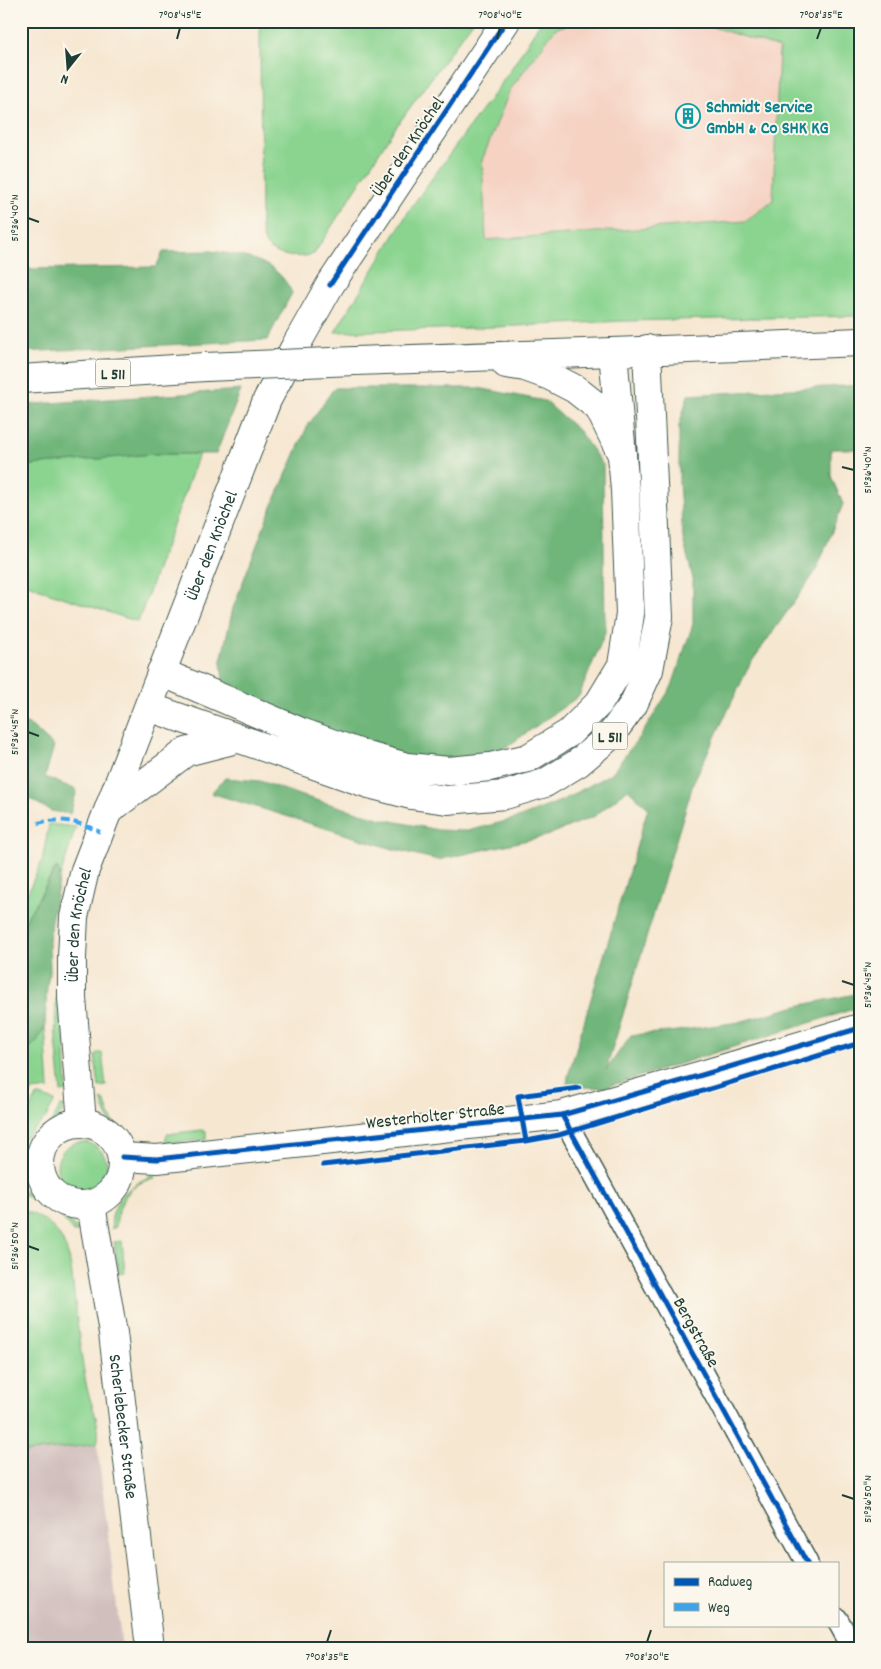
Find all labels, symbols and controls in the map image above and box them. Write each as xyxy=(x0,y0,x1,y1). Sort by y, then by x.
text: 7°08'45"E xyxy=(159,7,202,24)
text: 7°08'40"E xyxy=(478,7,522,24)
text: 7°08'35"E xyxy=(800,7,843,24)
north arrow xyxy=(42,42,92,92)
text: N xyxy=(58,68,71,89)
street label: Über den Knöchel xyxy=(366,92,452,202)
place label: Schmidt Service GmbH & Co SHK KG xyxy=(706,96,829,142)
building icon: Schmidt Service GmbH & Co SHK KG xyxy=(675,103,701,129)
text: 51°36'40"N xyxy=(7,194,24,242)
road number: L 511 xyxy=(96,359,130,386)
text: 51°36'40"N xyxy=(860,446,877,494)
street label: Über den Knöchel xyxy=(181,487,246,605)
text: 51°36'45"N xyxy=(7,709,24,755)
road number: L 511 xyxy=(592,722,628,749)
street label: Über den Knöchel xyxy=(62,864,100,982)
text: 51°36'45"N xyxy=(860,962,877,1008)
street label: Westerholter Straße xyxy=(365,1098,506,1137)
text: 51°36'50"N xyxy=(7,1222,24,1270)
street label: Bergstraße xyxy=(665,1294,724,1373)
street label: Scherlebecker Straße xyxy=(101,1353,142,1501)
text: 51°36'50"N xyxy=(860,1475,877,1523)
legend xyxy=(664,1562,838,1626)
text: Radweg xyxy=(708,1572,752,1594)
text: Weg xyxy=(708,1598,730,1620)
text: 7°08'35"E xyxy=(306,1649,349,1666)
text: 7°08'30"E xyxy=(625,1649,669,1666)

